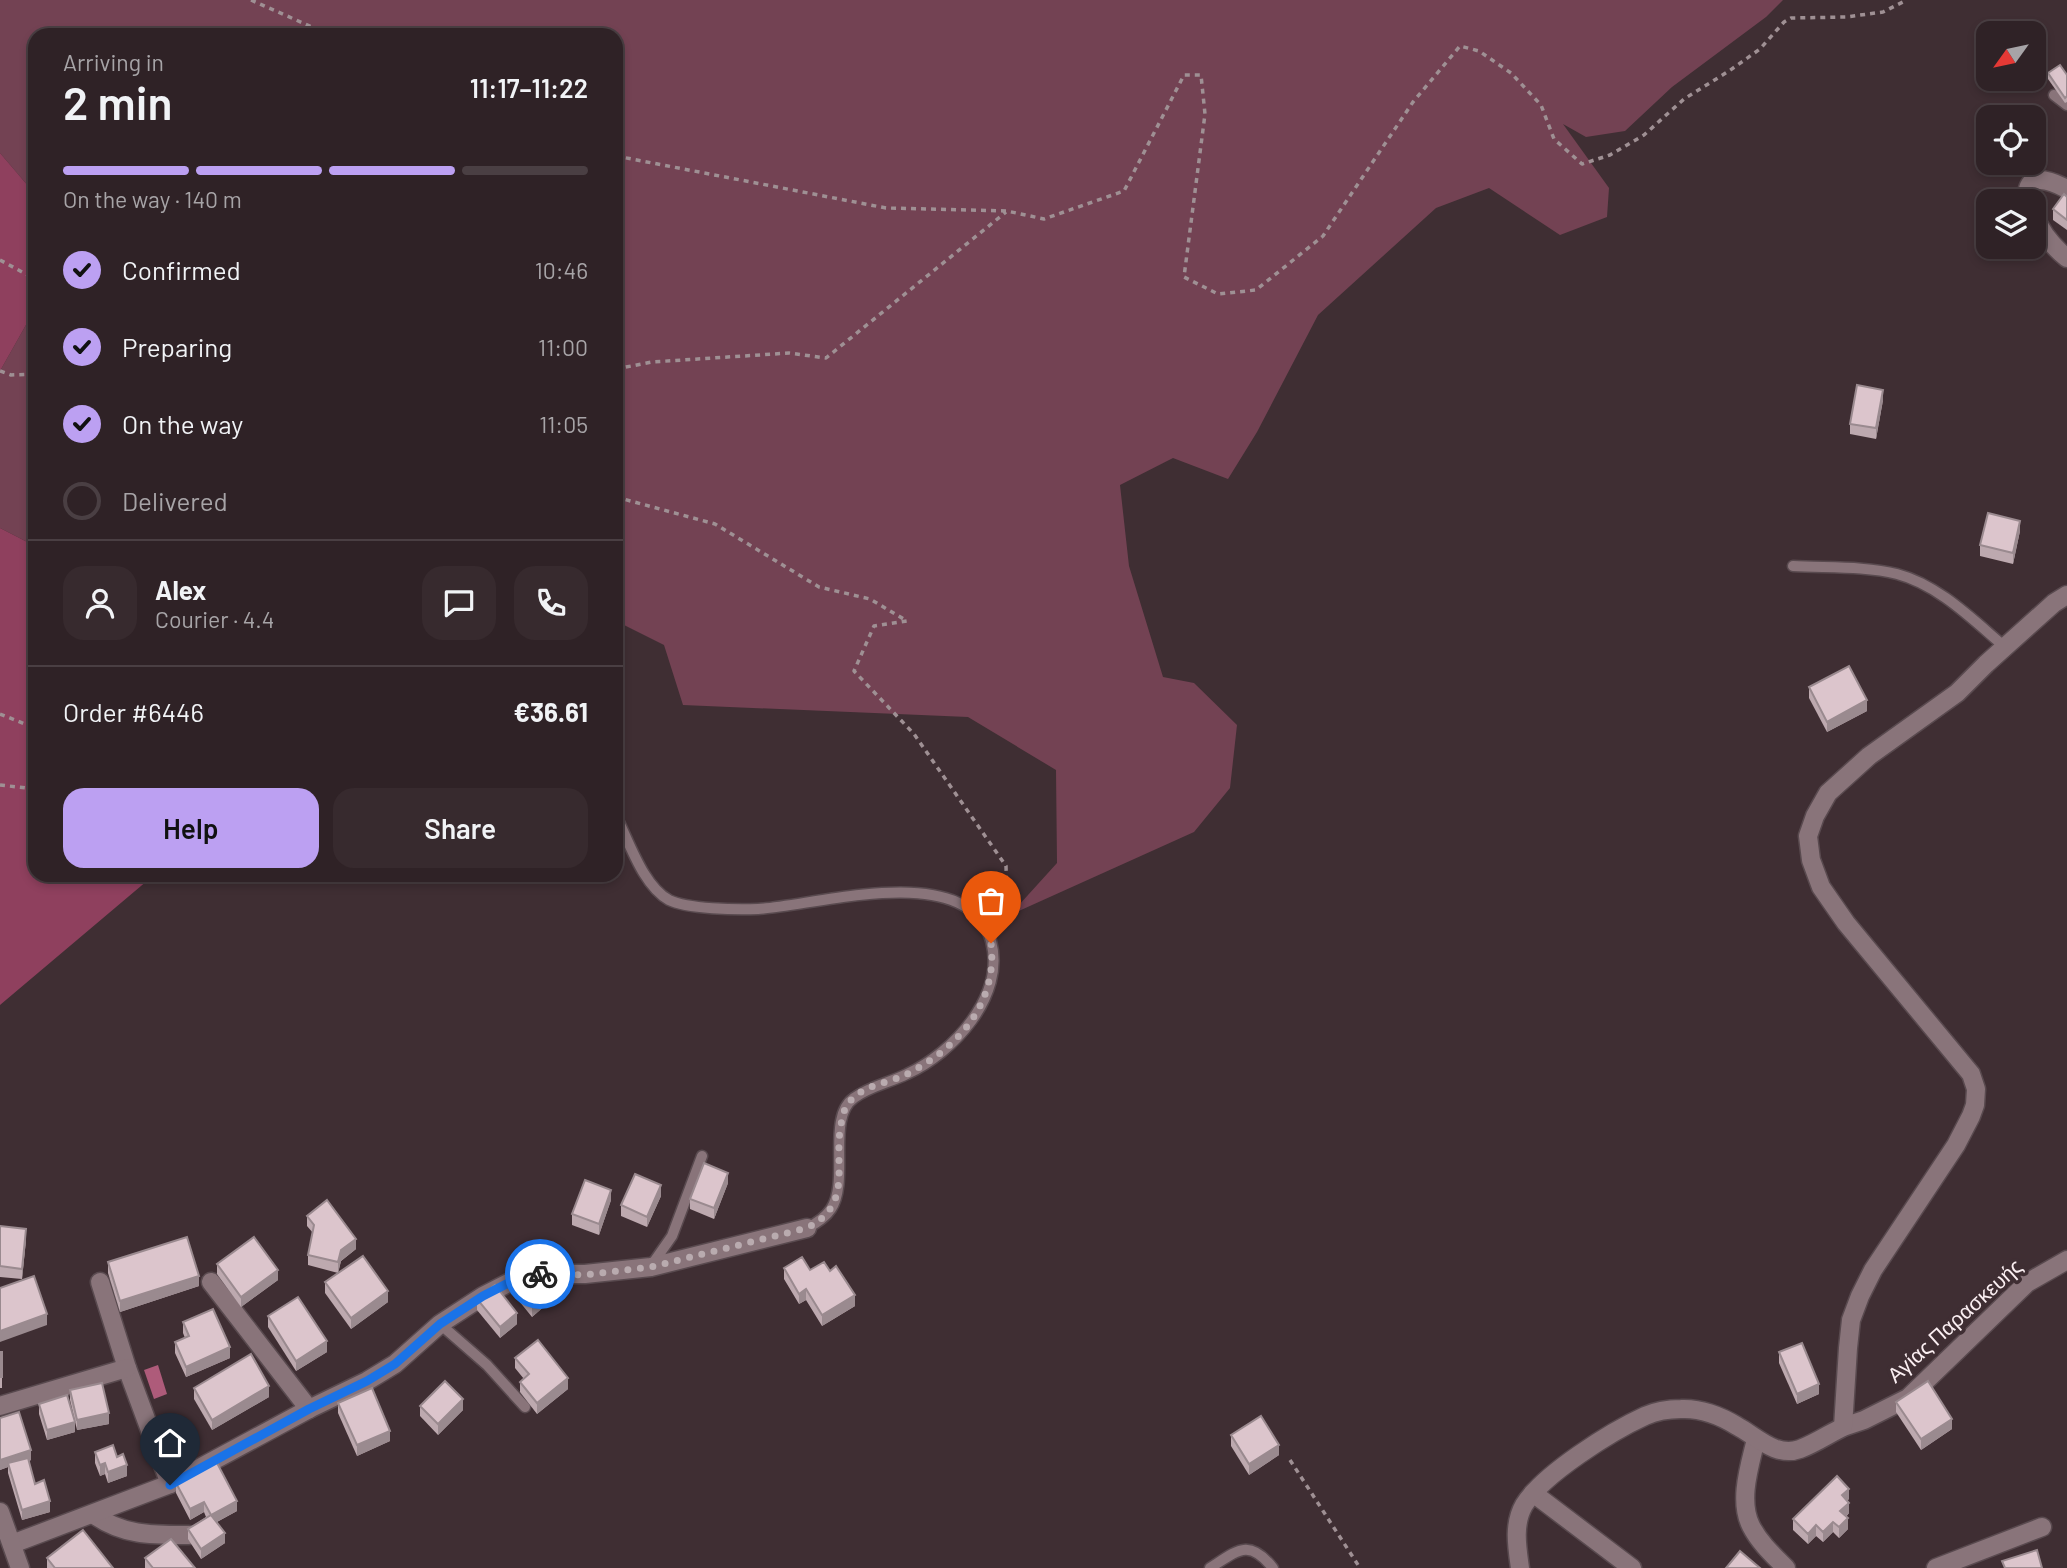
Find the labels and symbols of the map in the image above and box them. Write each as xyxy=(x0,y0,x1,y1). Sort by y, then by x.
north arrow xyxy=(1976,21,2046,91)
pin xyxy=(961,871,1021,943)
courier xyxy=(505,1239,575,1309)
street label: Αγίας Παρασκευής xyxy=(1881,1253,2027,1387)
pin xyxy=(140,1413,200,1485)

